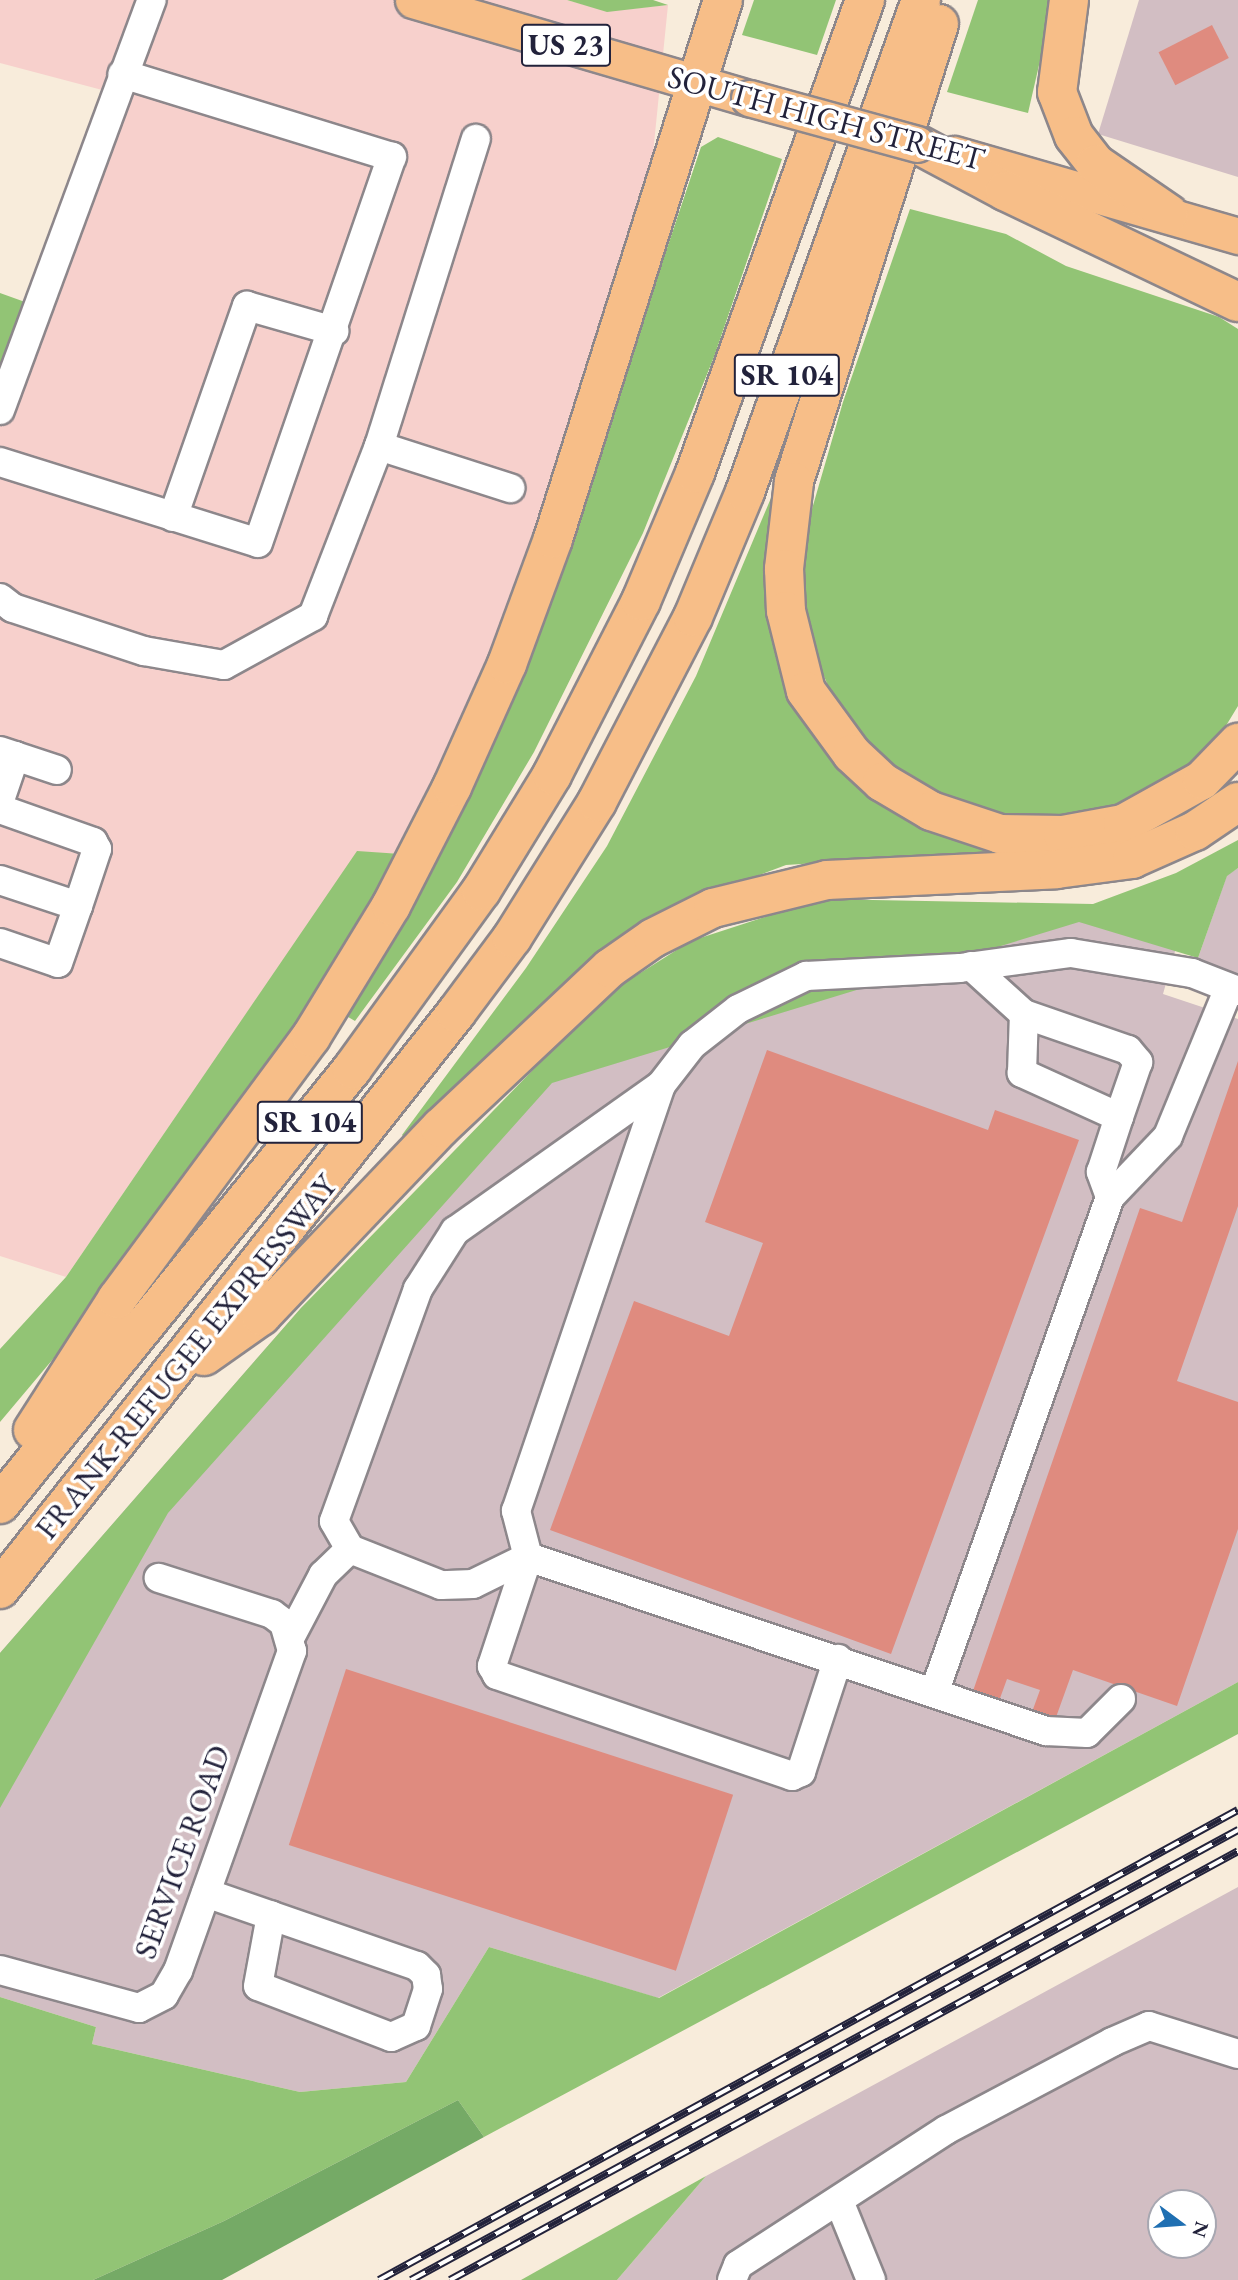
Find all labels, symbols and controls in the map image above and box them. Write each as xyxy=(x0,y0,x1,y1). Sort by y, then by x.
road number: US 23 xyxy=(520,19,612,72)
street label: SOUTH HIGH STREET xyxy=(664,57,988,179)
road number: SR 104 xyxy=(733,348,841,402)
road number: SR 104 xyxy=(256,1096,364,1148)
street label: FRANK-REFUGEE EXPRESSWAY xyxy=(27,1167,345,1547)
street label: SERVICE ROAD xyxy=(126,1740,238,1964)
north arrow xyxy=(1147,2189,1217,2259)
text: N xyxy=(1187,2219,1215,2240)

